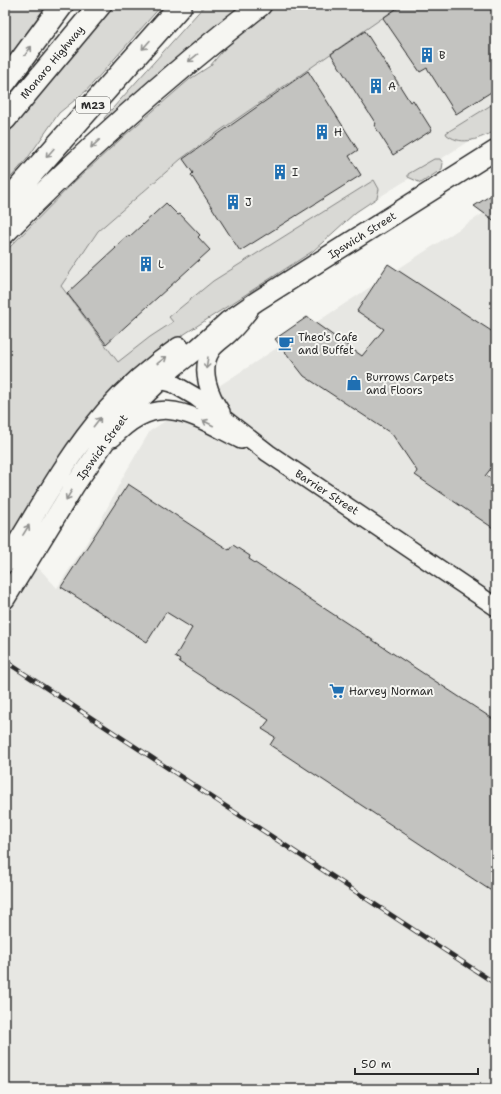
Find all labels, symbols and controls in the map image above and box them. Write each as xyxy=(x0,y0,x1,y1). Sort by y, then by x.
street label: Monaro Highway xyxy=(17,22,88,102)
one-way arrow xyxy=(141,39,150,50)
one-way arrow xyxy=(24,45,32,56)
building icon: B xyxy=(418,46,436,64)
place label: B xyxy=(439,48,446,63)
one-way arrow xyxy=(187,54,198,63)
building icon: A xyxy=(367,77,385,95)
place label: A xyxy=(388,79,396,94)
road number: M23 xyxy=(76,97,110,113)
building icon: H xyxy=(313,123,331,141)
place label: H xyxy=(334,125,342,140)
one-way arrow xyxy=(90,139,100,149)
one-way arrow xyxy=(46,147,55,158)
building icon: I xyxy=(271,163,289,181)
place label: I xyxy=(292,165,298,180)
building icon: J xyxy=(224,193,242,211)
place label: J xyxy=(245,195,252,210)
street label: Ipswich Street xyxy=(325,208,399,262)
building icon: L xyxy=(137,255,155,273)
place label: L xyxy=(158,257,164,272)
place label: Theo's Cafe and Buffet xyxy=(298,330,358,358)
cafe icon: Theo's Cafe and Buffet xyxy=(277,334,295,352)
one-way arrow xyxy=(156,356,167,364)
one-way arrow xyxy=(203,356,211,369)
place label: Burrows Carpets and Floors xyxy=(366,370,454,398)
shop icon: Burrows Carpets and Floors xyxy=(345,374,363,392)
street label: Ipswich Street xyxy=(73,411,131,483)
one-way arrow xyxy=(93,416,101,427)
one-way arrow xyxy=(202,419,214,426)
street label: Barrier Street xyxy=(292,466,362,519)
one-way arrow xyxy=(64,489,72,501)
one-way arrow xyxy=(22,524,30,536)
supermarket icon: Harvey Norman xyxy=(328,682,346,700)
place label: Harvey Norman xyxy=(349,684,434,699)
scale bar xyxy=(355,1050,478,1076)
text: 50 m xyxy=(361,1056,391,1072)

